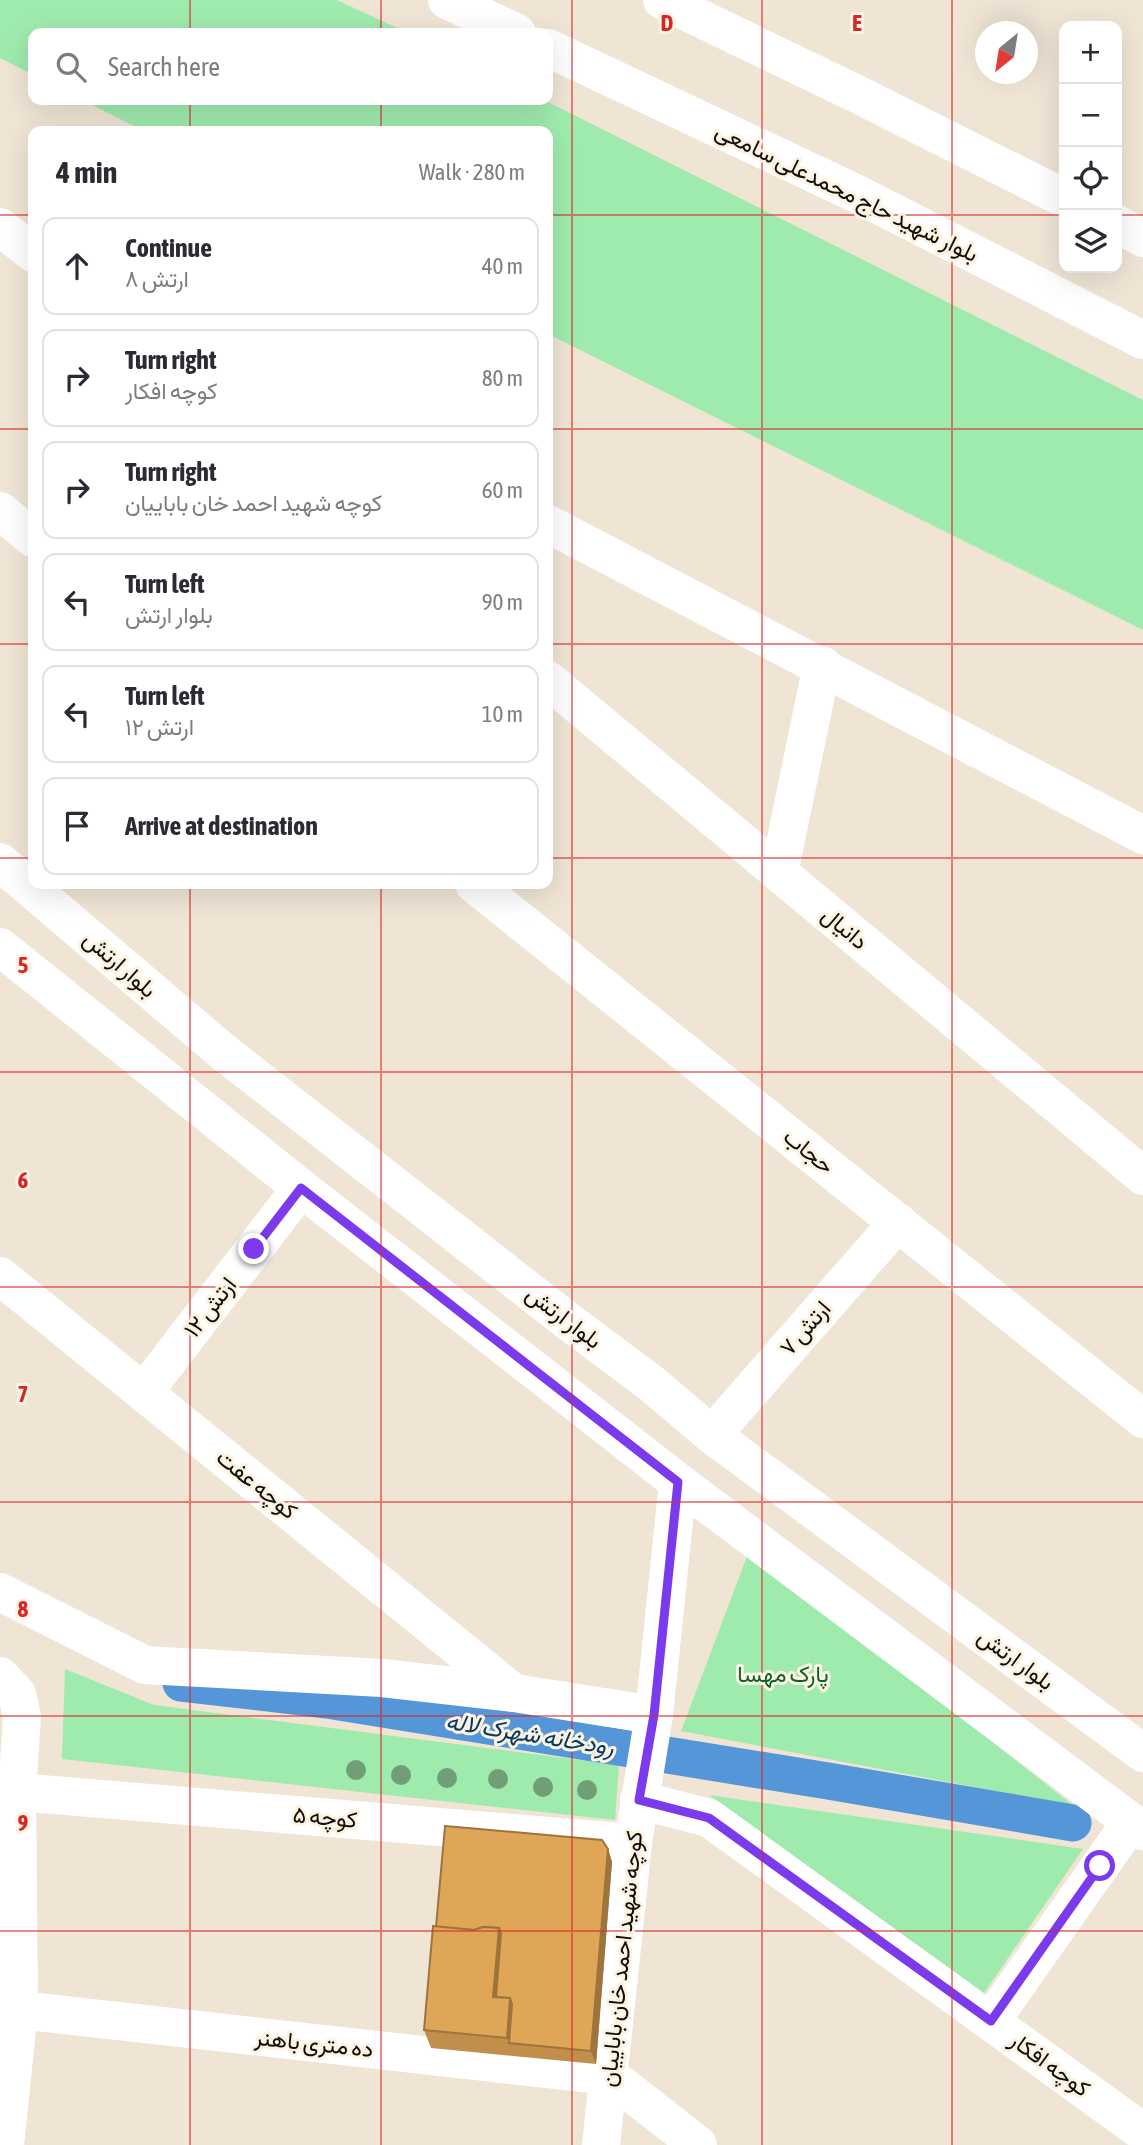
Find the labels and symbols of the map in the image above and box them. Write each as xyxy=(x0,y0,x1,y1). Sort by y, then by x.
text: D xyxy=(661,10,674,36)
text: E xyxy=(852,10,862,36)
north arrow xyxy=(975,21,1038,84)
street label: بلوار شهید حاج محمدعلی سامعی xyxy=(710,117,983,270)
street label: دانیال xyxy=(815,901,873,956)
street label: بلوار ارتش xyxy=(77,925,162,1004)
text: 5 xyxy=(18,952,29,978)
street label: حجاب xyxy=(779,1123,839,1179)
text: 6 xyxy=(18,1167,29,1193)
route end xyxy=(238,1233,269,1264)
street label: ارتش ۱۲ xyxy=(179,1272,243,1343)
street label: بلوار ارتش xyxy=(520,1280,607,1355)
street label: ارتش ۷ xyxy=(774,1295,837,1362)
text: 7 xyxy=(18,1381,28,1407)
street label: کوچه عفت xyxy=(210,1444,302,1527)
text: 8 xyxy=(18,1596,29,1622)
street label: بلوار ارتش xyxy=(972,1623,1059,1697)
park label: پارک مهسا xyxy=(737,1661,829,1690)
water label: رودخانه شهرک لاله xyxy=(444,1707,616,1762)
street label: کوچه ۵ xyxy=(291,1801,358,1836)
text: 9 xyxy=(18,1810,29,1836)
street label: کوچه شهید احمد خان باباییان xyxy=(595,1830,650,2089)
route start xyxy=(1084,1850,1115,1881)
street label: ده متری باهنر xyxy=(252,2024,375,2064)
street label: کوچه افکار xyxy=(1002,2026,1095,2104)

